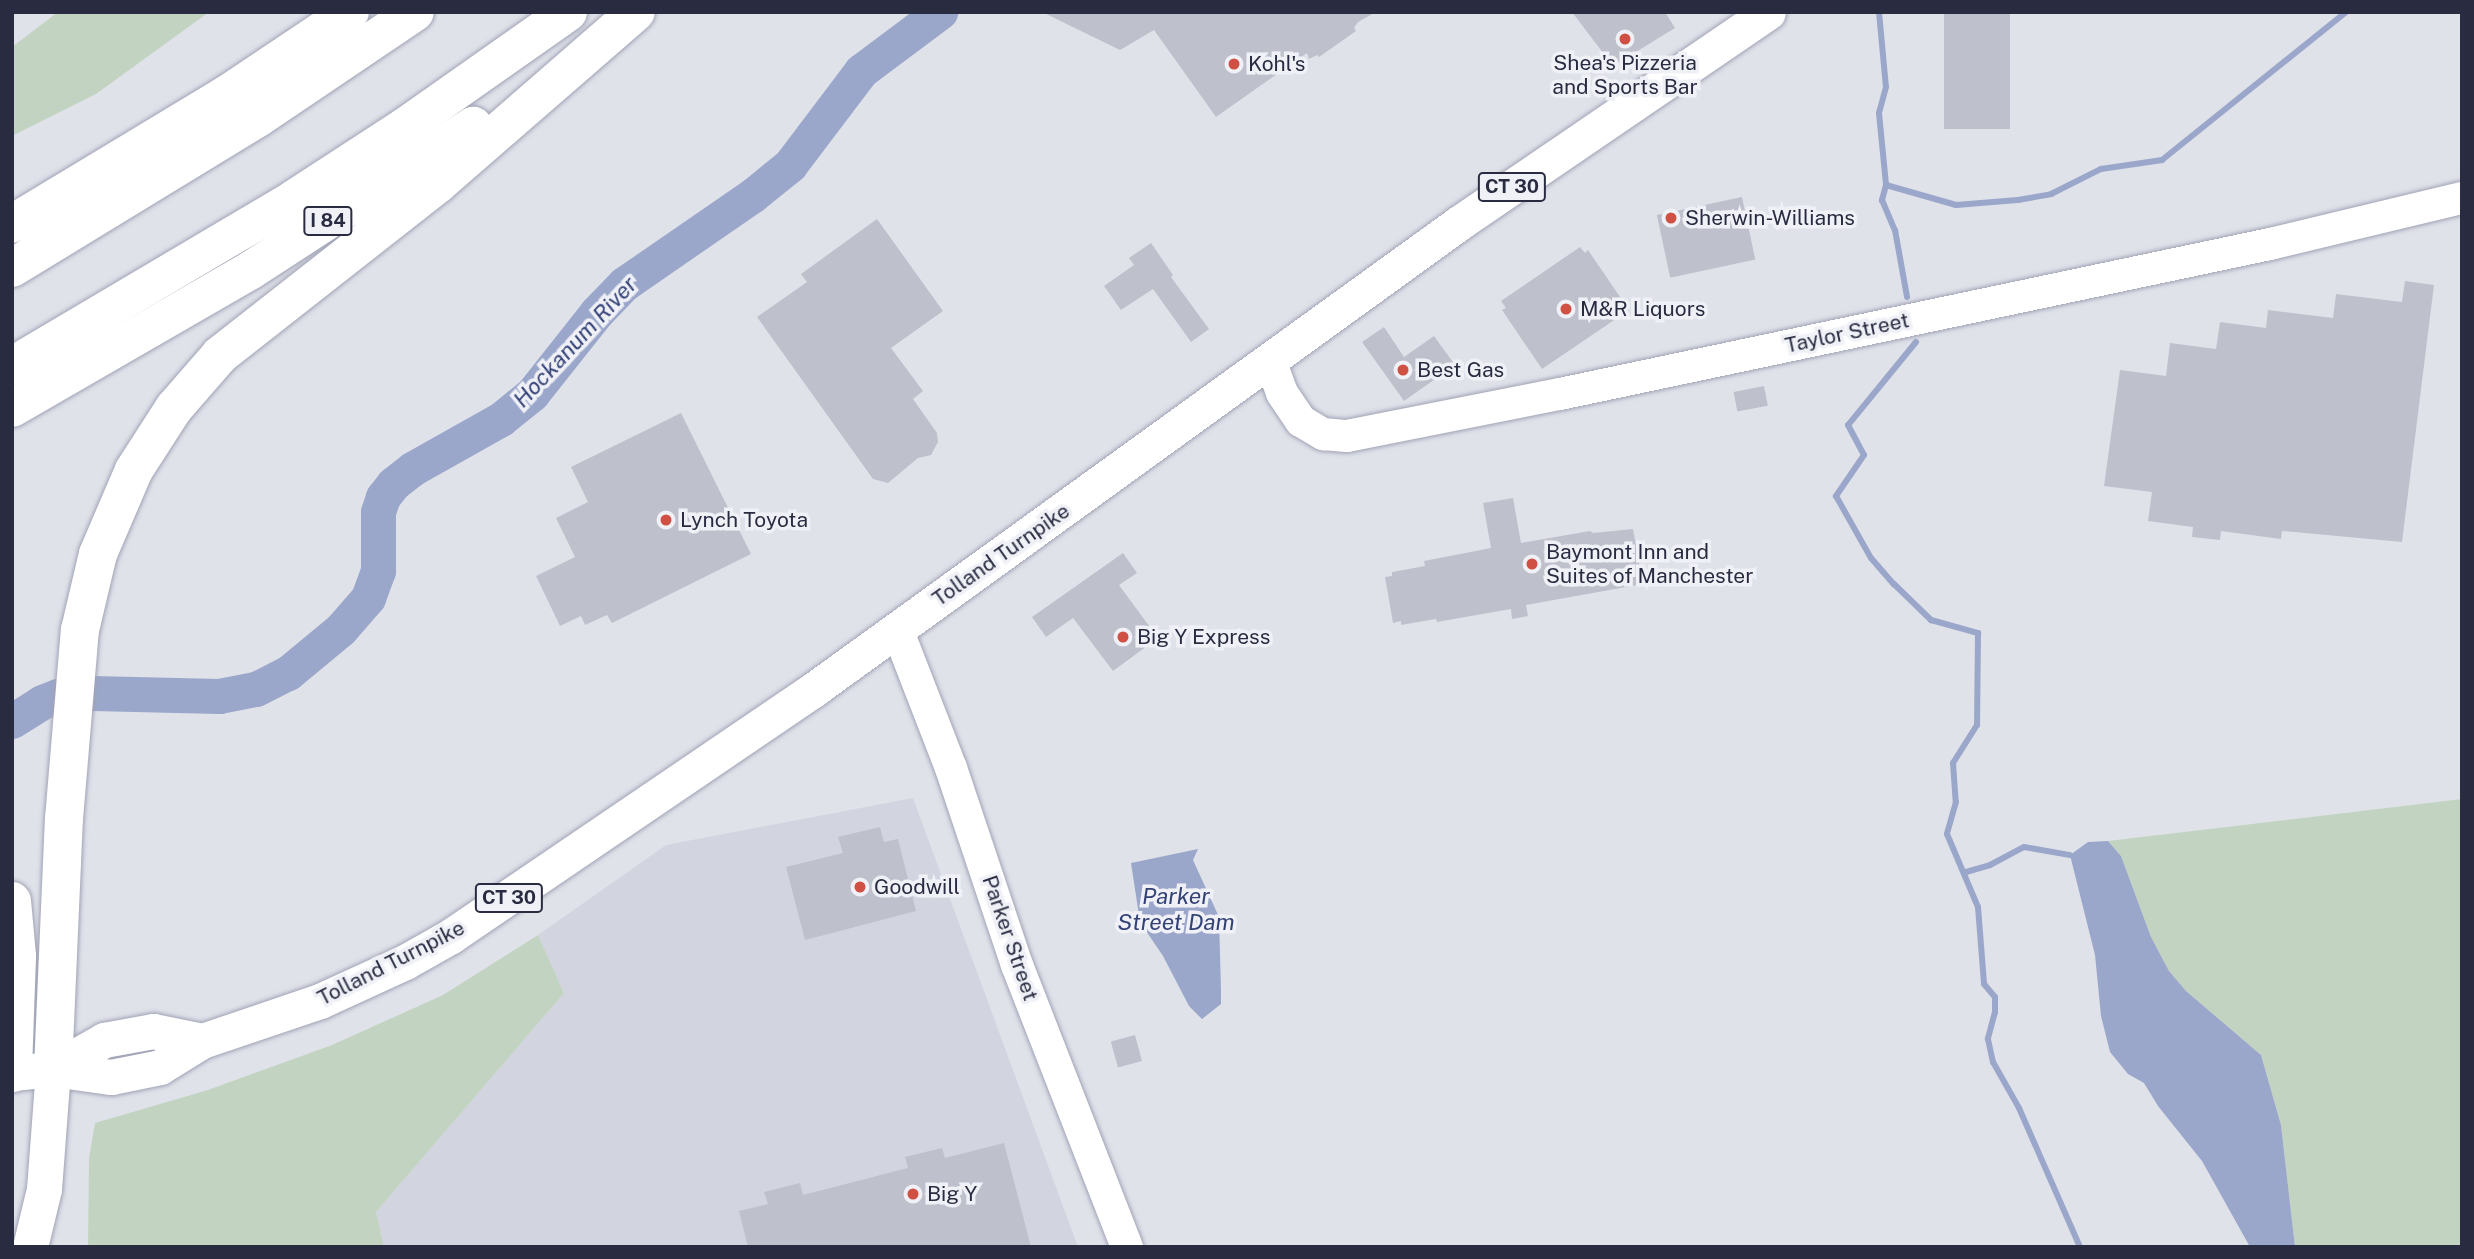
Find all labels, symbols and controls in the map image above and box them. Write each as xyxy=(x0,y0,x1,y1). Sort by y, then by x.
marker: Shea's Pizzeria and Sports Bar xyxy=(1617,31,1633,47)
place label: Shea's Pizzeria and Sports Bar xyxy=(1552,50,1698,100)
place label: Kohl's xyxy=(1248,51,1305,77)
marker: Kohl's xyxy=(1226,56,1242,72)
road number: CT 30 xyxy=(1477,172,1547,202)
place label: Sherwin-Williams xyxy=(1685,205,1855,231)
road number: I 84 xyxy=(302,206,354,236)
marker: Sherwin-Williams xyxy=(1663,210,1679,226)
water label: Hockanum River xyxy=(507,271,643,413)
place label: M&R Liquors xyxy=(1580,296,1705,322)
marker: M&R Liquors xyxy=(1558,301,1574,317)
street label: Taylor Street xyxy=(1783,308,1911,358)
place label: Best Gas xyxy=(1417,357,1504,383)
marker: Best Gas xyxy=(1395,362,1411,378)
street label: Tolland Turnpike xyxy=(928,498,1074,612)
place label: Lynch Toyota xyxy=(680,507,808,533)
marker: Lynch Toyota xyxy=(658,512,674,528)
place label: Baymont Inn and Suites of Manchester xyxy=(1546,539,1754,589)
marker: Baymont Inn and Suites of Manchester xyxy=(1524,556,1540,572)
place label: Big Y Express xyxy=(1137,624,1271,650)
marker: Big Y Express xyxy=(1115,629,1131,645)
street label: Parker Street xyxy=(977,872,1043,1004)
place label: Goodwill xyxy=(874,874,960,900)
marker: Goodwill xyxy=(852,879,868,895)
road number: CT 30 xyxy=(474,882,544,914)
water label: Parker Street Dam xyxy=(1117,882,1235,936)
street label: Tolland Turnpike xyxy=(313,915,469,1011)
place label: Big Y xyxy=(927,1181,977,1207)
marker: Big Y xyxy=(905,1186,921,1202)

